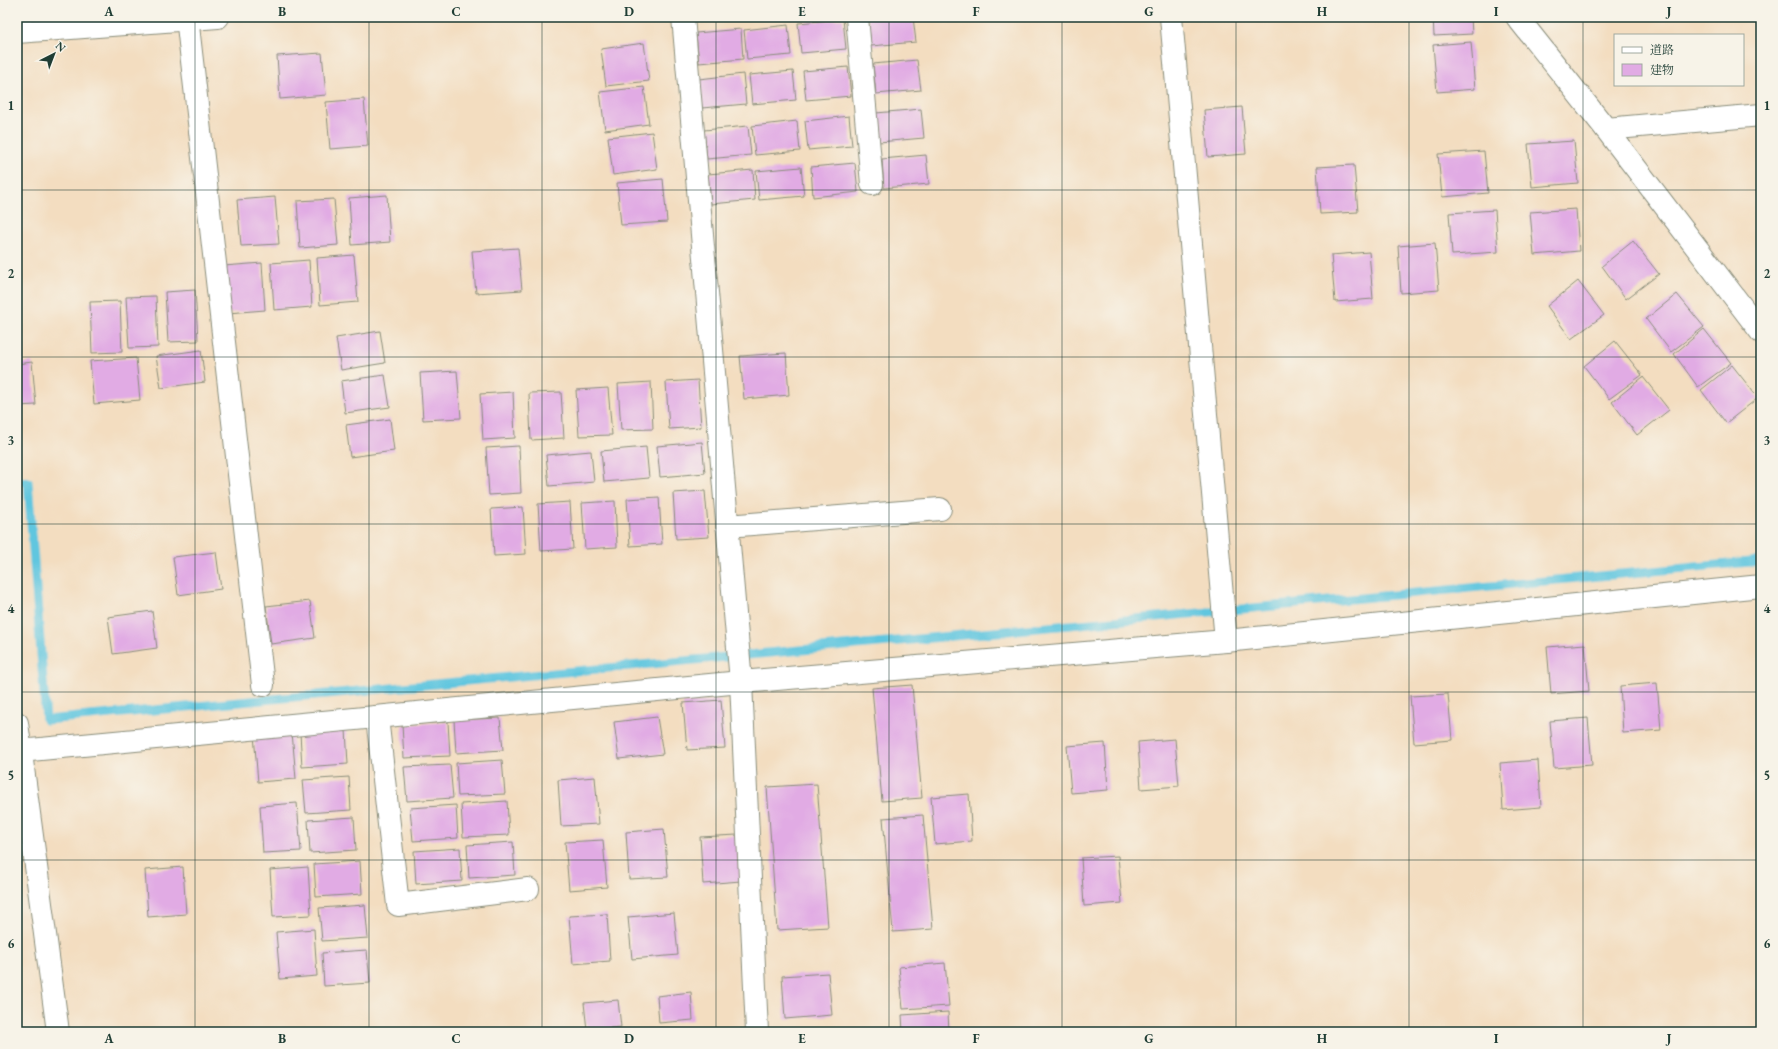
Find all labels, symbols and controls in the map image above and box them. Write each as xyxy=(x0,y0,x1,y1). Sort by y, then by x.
text: A xyxy=(103,3,114,20)
text: B xyxy=(278,3,286,20)
text: C xyxy=(451,3,461,20)
text: D xyxy=(624,3,634,20)
text: E xyxy=(798,3,806,20)
text: F xyxy=(972,3,980,20)
text: G xyxy=(1144,3,1154,20)
text: H xyxy=(1317,3,1328,20)
text: I xyxy=(1494,3,1499,20)
text: J xyxy=(1665,3,1672,20)
north arrow xyxy=(34,34,74,74)
legend xyxy=(1614,34,1744,86)
text: N xyxy=(53,38,69,55)
text: 道路 xyxy=(1650,42,1674,58)
text: 建物 xyxy=(1650,62,1674,78)
text: 1 xyxy=(8,97,15,114)
text: 1 xyxy=(1764,97,1771,114)
text: 2 xyxy=(8,265,15,282)
text: 2 xyxy=(1764,265,1771,282)
text: 3 xyxy=(8,432,15,449)
text: 3 xyxy=(1764,432,1771,449)
text: 4 xyxy=(8,600,15,617)
text: 4 xyxy=(1764,600,1771,617)
text: 5 xyxy=(8,767,14,784)
text: 5 xyxy=(1764,767,1770,784)
text: 6 xyxy=(8,935,15,952)
text: 6 xyxy=(1764,935,1771,952)
text: A xyxy=(103,1030,114,1047)
text: B xyxy=(278,1030,286,1047)
text: C xyxy=(451,1030,461,1047)
text: D xyxy=(624,1030,634,1047)
text: E xyxy=(798,1030,806,1047)
text: F xyxy=(972,1030,980,1047)
text: G xyxy=(1144,1030,1154,1047)
text: H xyxy=(1317,1030,1328,1047)
text: I xyxy=(1494,1030,1499,1047)
text: J xyxy=(1665,1030,1672,1047)

